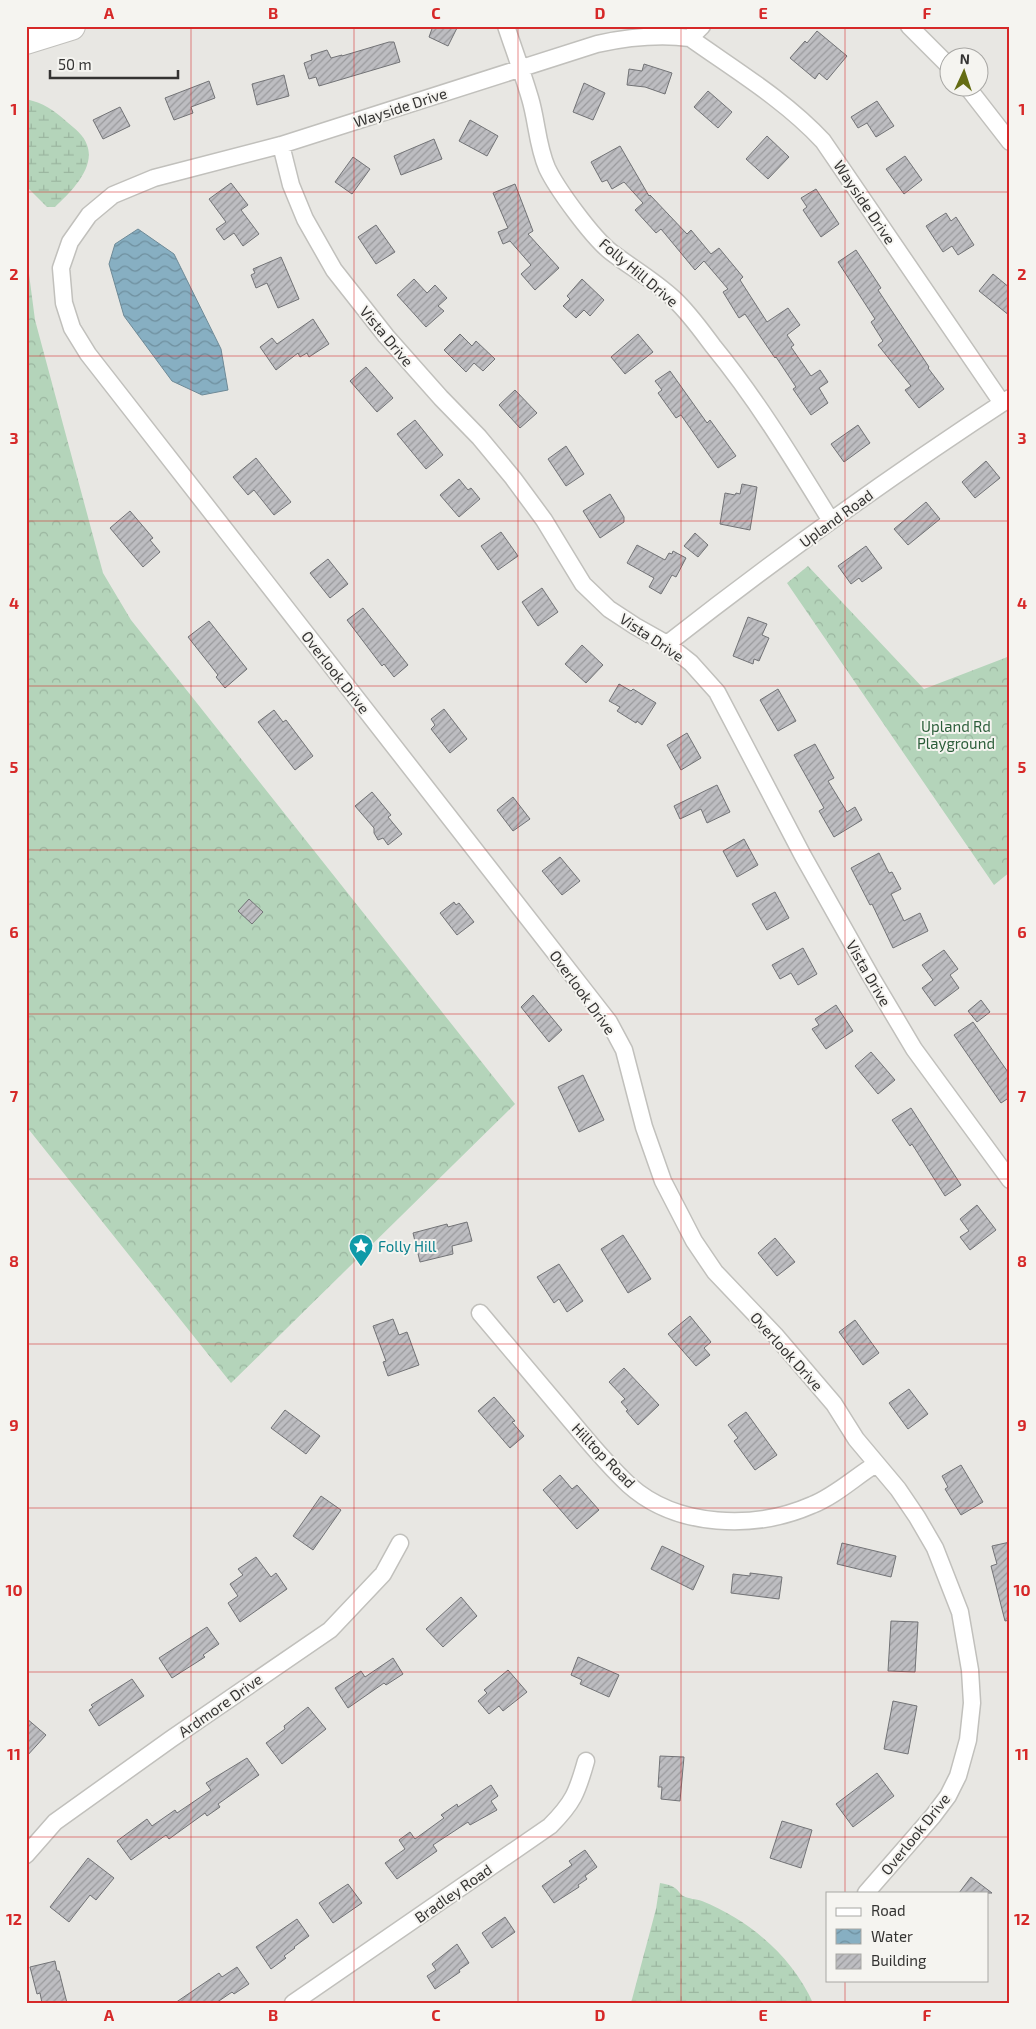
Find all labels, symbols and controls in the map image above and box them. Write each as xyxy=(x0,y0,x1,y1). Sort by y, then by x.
text: A xyxy=(104,3,115,22)
text: B xyxy=(268,3,278,22)
text: C xyxy=(431,3,441,22)
text: D xyxy=(595,3,606,22)
text: E xyxy=(758,3,768,22)
text: F xyxy=(923,3,932,22)
scale bar xyxy=(50,48,178,80)
north arrow xyxy=(938,48,988,98)
text: N xyxy=(959,50,970,67)
text: 50 m xyxy=(58,55,92,73)
street label: Wayside Drive xyxy=(351,83,449,131)
text: 1 xyxy=(11,99,17,118)
text: 1 xyxy=(1019,99,1025,118)
street label: Wayside Drive xyxy=(830,157,900,247)
street label: Folly Hill Drive xyxy=(596,234,682,310)
text: 2 xyxy=(9,264,19,283)
text: 2 xyxy=(1017,264,1027,283)
street label: Vista Drive xyxy=(357,302,417,370)
text: 3 xyxy=(9,428,19,447)
text: 3 xyxy=(1017,428,1027,447)
street label: Upland Road xyxy=(796,485,876,551)
text: 4 xyxy=(9,593,19,612)
text: 4 xyxy=(1017,593,1027,612)
street label: Vista Drive xyxy=(617,609,687,665)
street label: Overlook Drive xyxy=(298,627,374,717)
park label: Upland Rd Playground xyxy=(917,717,995,752)
text: 5 xyxy=(10,757,19,776)
text: 5 xyxy=(1018,757,1027,776)
text: 6 xyxy=(9,922,19,941)
text: 6 xyxy=(1017,922,1027,941)
street label: Vista Drive xyxy=(843,937,895,1009)
street label: Overlook Drive xyxy=(546,946,620,1038)
text: 7 xyxy=(10,1086,19,1105)
text: 7 xyxy=(1018,1086,1027,1105)
place icon: Folly Hill xyxy=(348,1233,374,1267)
place label: Folly Hill xyxy=(378,1237,437,1255)
text: 8 xyxy=(9,1251,19,1270)
text: 8 xyxy=(1017,1251,1027,1270)
street label: Overlook Drive xyxy=(747,1308,827,1394)
text: 9 xyxy=(9,1415,19,1434)
text: 9 xyxy=(1017,1415,1027,1434)
street label: Hilltop Road xyxy=(569,1419,639,1491)
text: 10 xyxy=(5,1580,23,1599)
text: 10 xyxy=(1013,1580,1031,1599)
street label: Ardmore Drive xyxy=(175,1669,265,1741)
text: 11 xyxy=(7,1744,21,1763)
text: 11 xyxy=(1015,1744,1029,1763)
street label: Overlook Drive xyxy=(877,1790,953,1878)
street label: Bradley Road xyxy=(411,1860,495,1926)
legend xyxy=(826,1892,988,1982)
text: Road xyxy=(871,1901,906,1919)
text: 12 xyxy=(6,1909,22,1928)
text: 12 xyxy=(1014,1909,1030,1928)
text: Water xyxy=(871,1927,913,1945)
text: Building xyxy=(871,1951,927,1969)
text: A xyxy=(104,2005,115,2024)
text: B xyxy=(268,2005,278,2024)
text: C xyxy=(431,2005,441,2024)
text: D xyxy=(595,2005,606,2024)
text: E xyxy=(758,2005,768,2024)
text: F xyxy=(923,2005,932,2024)

